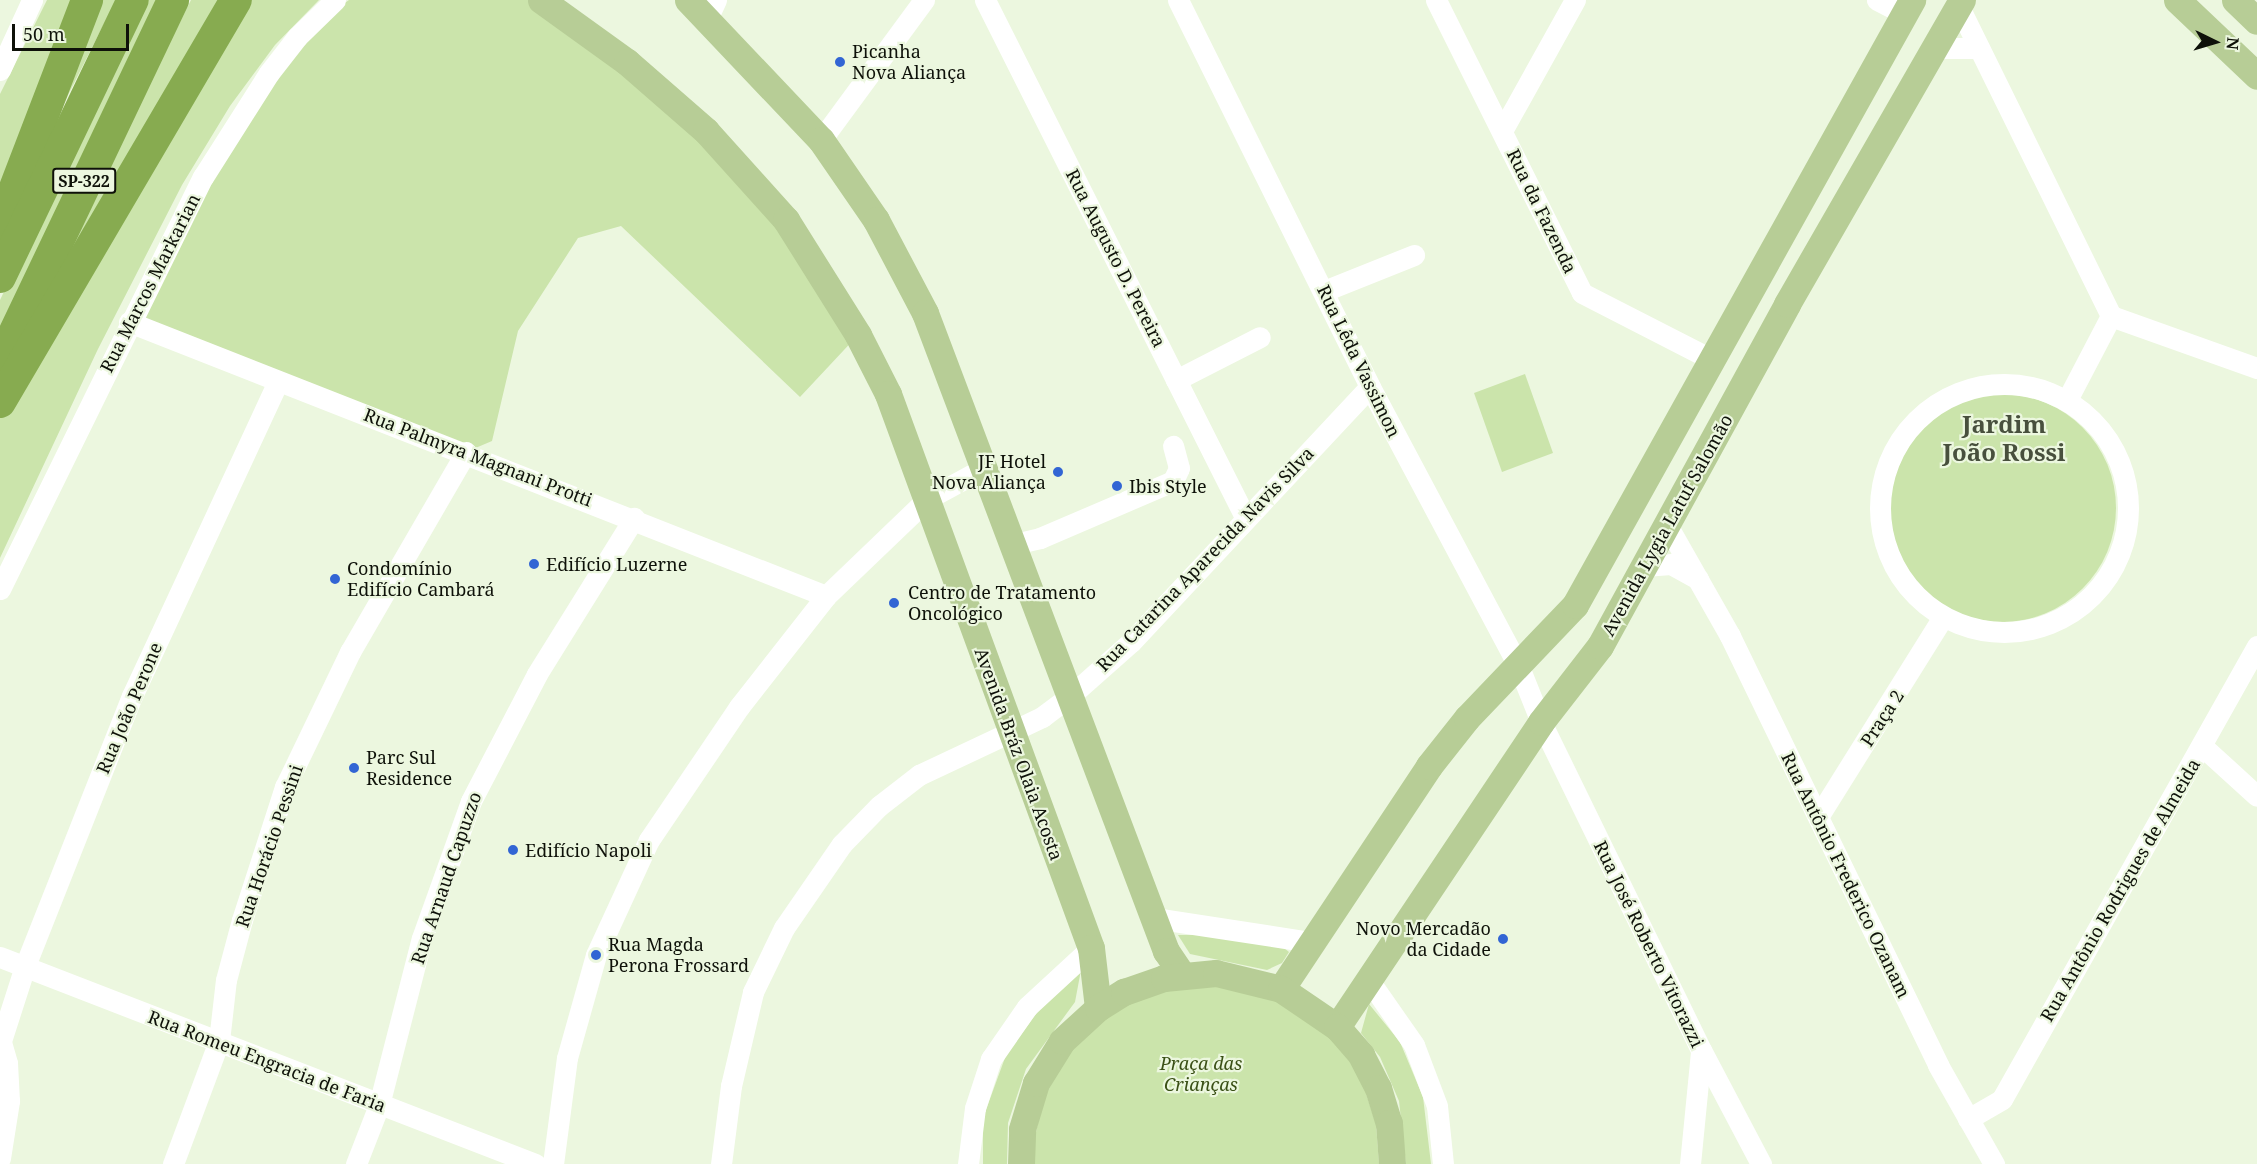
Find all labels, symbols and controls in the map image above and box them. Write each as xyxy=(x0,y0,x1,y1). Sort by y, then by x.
scale bar xyxy=(15,12,132,50)
north arrow xyxy=(2185,12,2245,72)
text: 50 m xyxy=(23,22,65,46)
text: N xyxy=(2221,36,2244,51)
place label: Picanha Nova Aliança xyxy=(852,41,966,84)
marker: Picanha Nova Aliança xyxy=(833,55,847,69)
street label: Rua da Fazenda xyxy=(1503,145,1581,277)
street label: Rua Augusto D. Pereira xyxy=(1062,165,1170,351)
road number: SP-322 xyxy=(51,168,117,194)
street label: Rua Marcos Markarian xyxy=(95,190,205,376)
street label: Rua Lêda Vassimon xyxy=(1313,281,1405,441)
street label: Rua Palmyra Magnani Protti xyxy=(361,403,595,511)
street label: Avenida Lygia Latuf Salomão xyxy=(1597,410,1737,640)
district label: Jardim João Rossi xyxy=(1943,410,2065,466)
street label: Rua Catarina Aparecida Navis Silva xyxy=(1092,442,1318,676)
place label: JF Hotel Nova Aliança xyxy=(932,451,1046,494)
marker: JF Hotel Nova Aliança xyxy=(1051,465,1065,479)
place label: Ibis Style xyxy=(1129,475,1207,497)
marker: Ibis Style xyxy=(1110,479,1124,493)
place label: Edifício Luzerne xyxy=(546,553,687,575)
marker: Edifício Luzerne xyxy=(527,557,541,571)
place label: Condomínio Edifício Cambará xyxy=(347,558,495,600)
marker: Condomínio Edifício Cambará xyxy=(328,572,342,586)
place label: Centro de Tratamento Oncológico xyxy=(908,582,1096,624)
marker: Centro de Tratamento Oncológico xyxy=(885,594,903,612)
street label: Rua João Perone xyxy=(92,639,166,777)
street label: Avenida Bráz Olaia Acosta xyxy=(970,645,1068,863)
street label: Praça 2 xyxy=(1856,686,1908,750)
place label: Parc Sul Residence xyxy=(366,747,452,789)
street label: Rua Antônio Frederico Ozanam xyxy=(1777,749,1915,1001)
street label: Rua Antônio Rodrigues de Almeida xyxy=(2036,755,2204,1025)
marker: Parc Sul Residence xyxy=(347,761,361,775)
street label: Rua Horácio Pessini xyxy=(231,762,307,930)
street label: Rua Arnaud Capuzzo xyxy=(406,789,486,967)
street label: Rua José Roberto Vitorazzi xyxy=(1590,837,1708,1051)
place label: Edifício Napoli xyxy=(525,839,652,861)
marker: Edifício Napoli xyxy=(506,843,520,857)
place label: Novo Mercadão da Cidade xyxy=(1356,918,1491,960)
marker: Novo Mercadão da Cidade xyxy=(1496,932,1510,946)
place label: Rua Magda Perona Frossard xyxy=(608,934,749,976)
marker: Rua Magda Perona Frossard xyxy=(589,948,603,962)
street label: Rua Romeu Engracia de Faria xyxy=(145,1006,389,1116)
park label: Praça das Crianças xyxy=(1160,1053,1242,1096)

